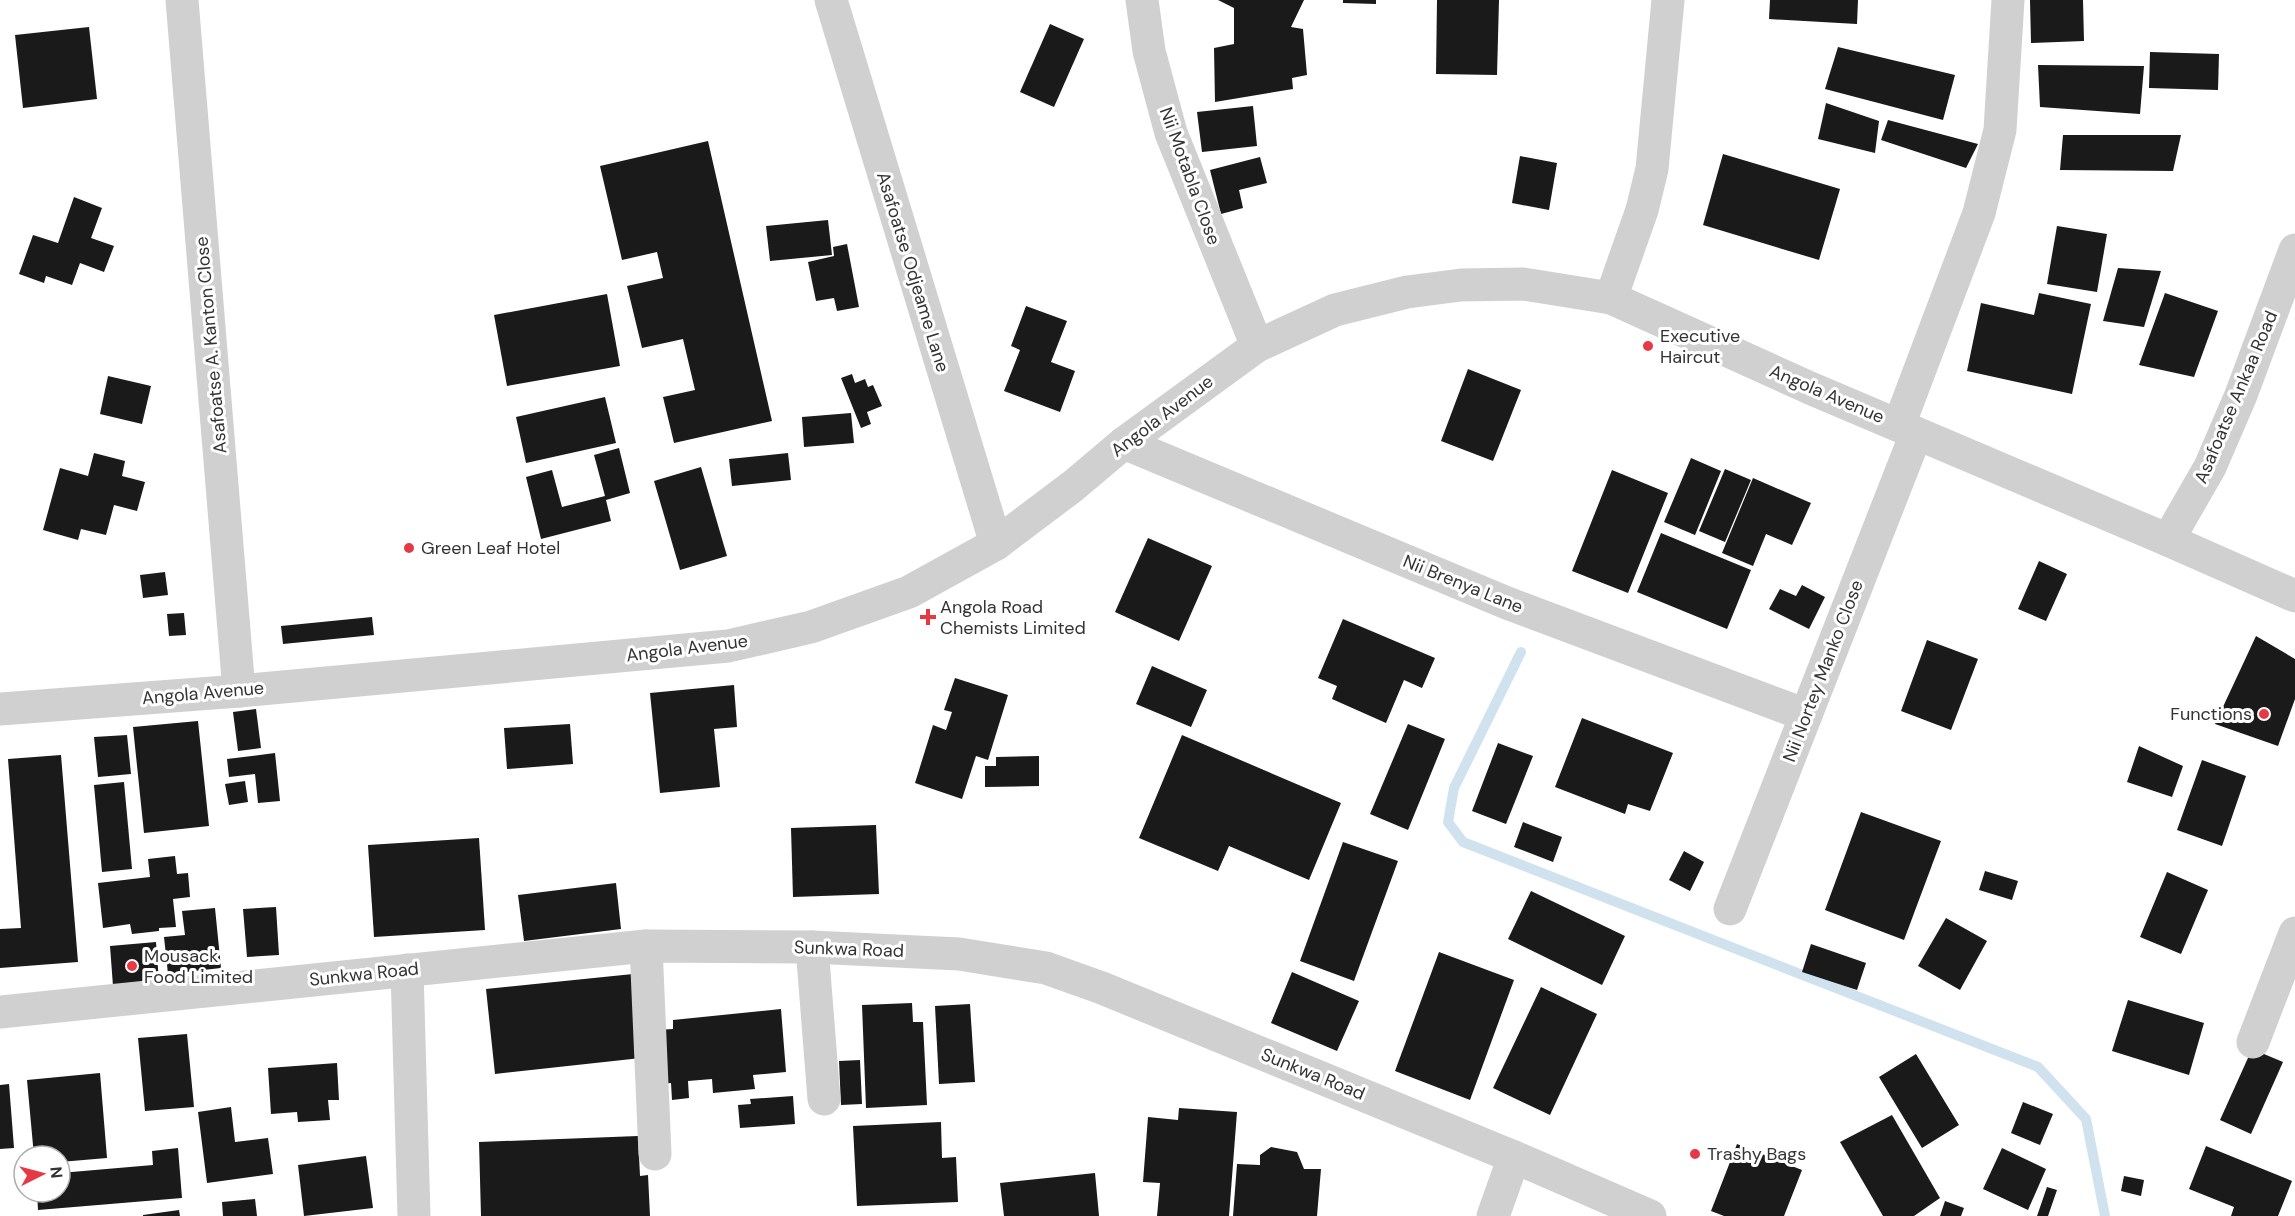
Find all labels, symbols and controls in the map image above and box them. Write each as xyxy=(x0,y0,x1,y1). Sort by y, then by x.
street label: Nii Motabla Close xyxy=(1154,104,1226,248)
street label: Asafoatse Odjeame Lane xyxy=(871,169,955,375)
street label: Asafoatse A. Kanton Close xyxy=(190,235,232,455)
street label: Asafoatse Ankaa Road xyxy=(2189,307,2283,487)
place label: Executive Haircut xyxy=(1660,324,1740,369)
marker: Executive Haircut xyxy=(1641,339,1655,353)
street label: Angola Avenue xyxy=(1766,359,1888,429)
street label: Angola Avenue xyxy=(1106,370,1218,462)
place label: Green Leaf Hotel xyxy=(421,536,560,560)
marker: Green Leaf Hotel xyxy=(402,541,416,555)
street label: Nii Brenya Lane xyxy=(1400,549,1526,619)
street label: Nii Nortey Manko Close xyxy=(1777,577,1869,765)
place label: Angola Road Chemists Limited xyxy=(940,595,1086,640)
marker: Angola Road Chemists Limited xyxy=(921,610,935,624)
street label: Angola Avenue xyxy=(625,629,749,667)
street label: Angola Avenue xyxy=(141,676,265,710)
place label: Functions xyxy=(2170,702,2252,726)
marker: Functions xyxy=(2257,707,2271,721)
street label: Sunkwa Road xyxy=(794,935,904,963)
place label: Mousack Food Limited xyxy=(144,944,253,989)
street label: Sunkwa Road xyxy=(308,956,420,992)
marker: Mousack Food Limited xyxy=(125,959,139,973)
street label: Sunkwa Road xyxy=(1257,1042,1369,1106)
place label: Trashy Bags xyxy=(1707,1142,1806,1166)
north arrow xyxy=(12,1144,72,1204)
marker: Trashy Bags xyxy=(1688,1147,1702,1161)
text: N xyxy=(45,1166,67,1179)

